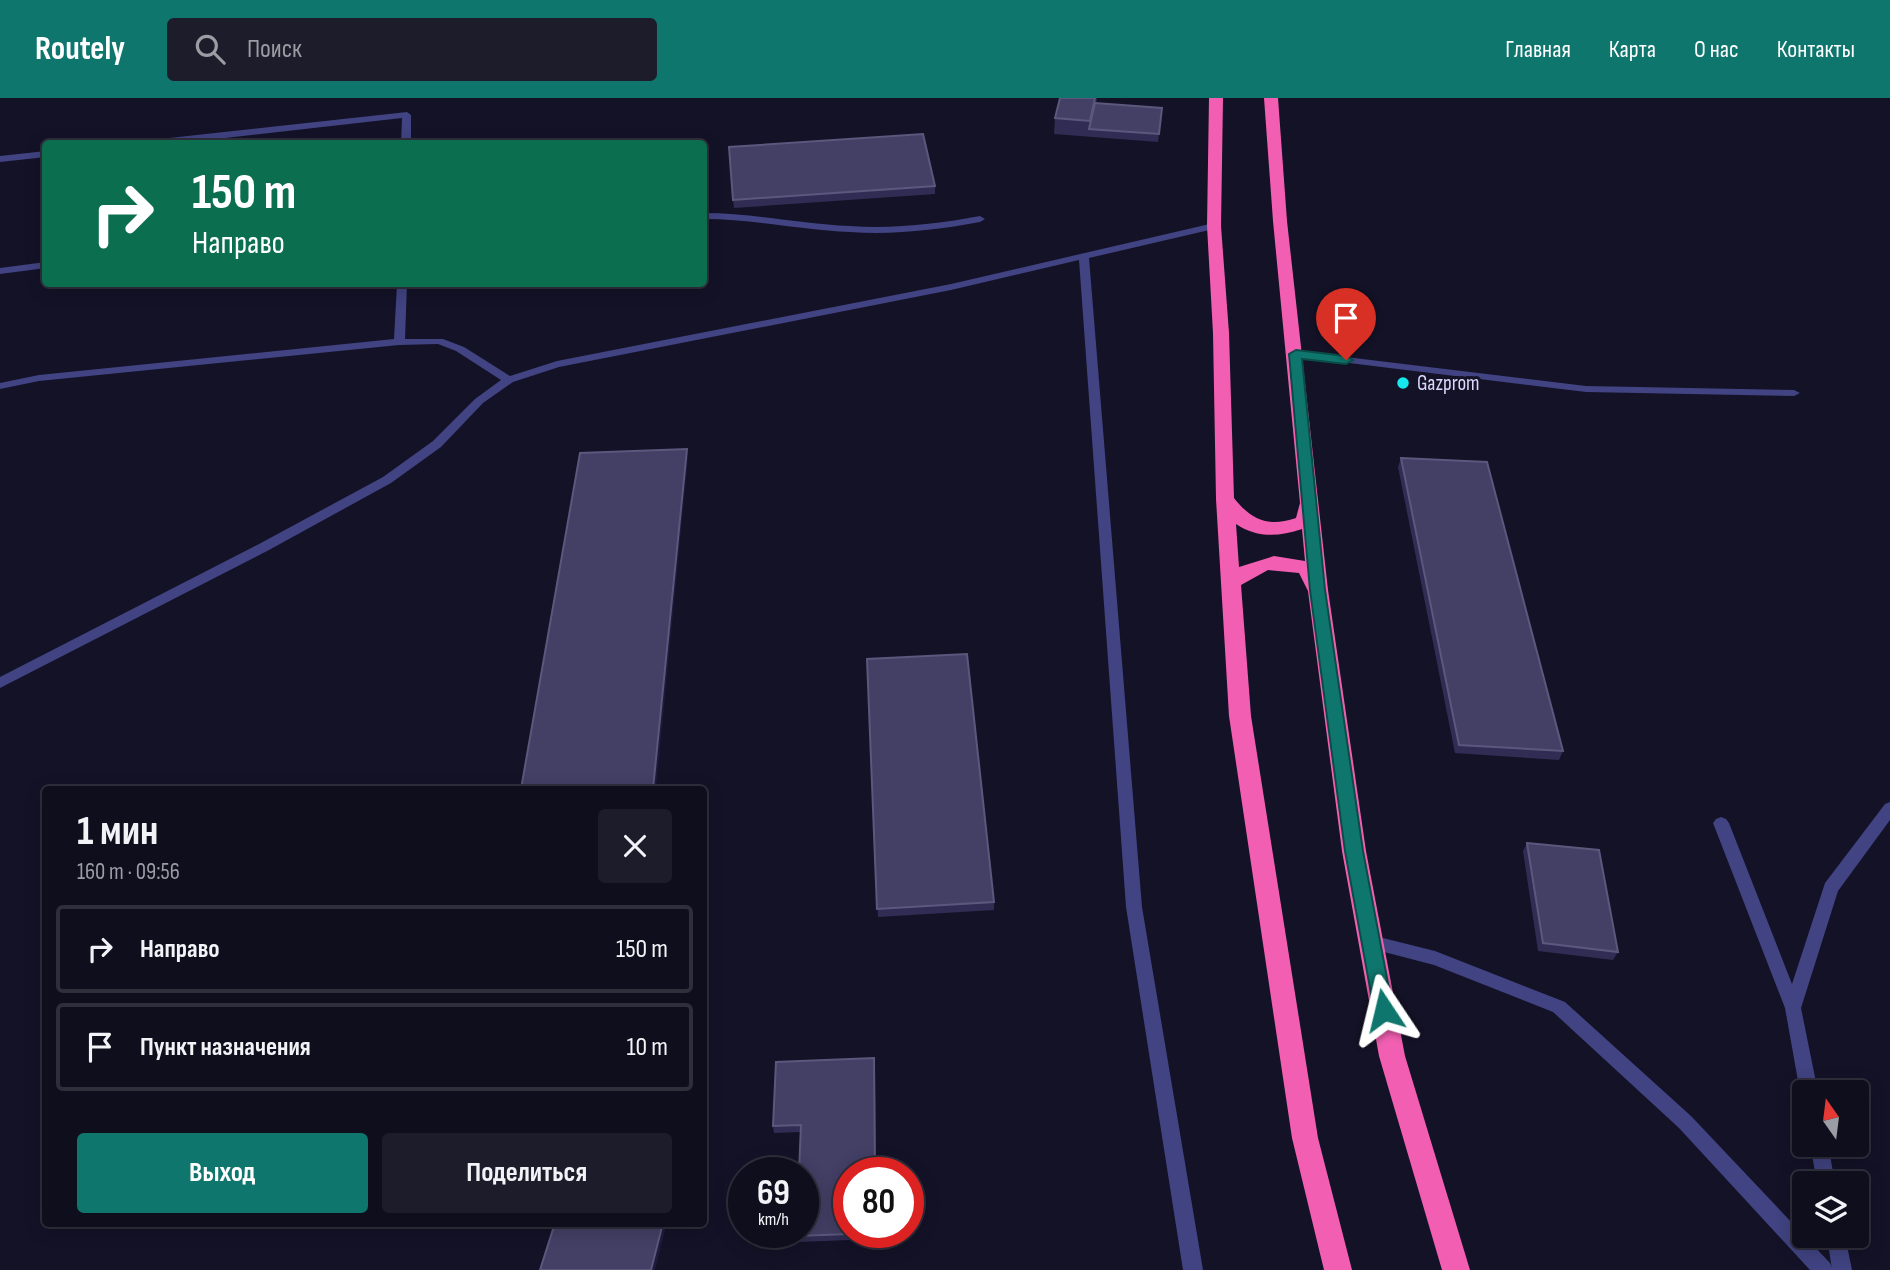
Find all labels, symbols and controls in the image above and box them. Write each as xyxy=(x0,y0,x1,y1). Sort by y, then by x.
search box xyxy=(167,18,657,81)
text: Routely xyxy=(35,29,125,69)
icon: search xyxy=(191,30,229,68)
text: Поиск xyxy=(247,34,302,65)
text: Главная xyxy=(1505,35,1571,64)
text: Карта xyxy=(1609,35,1656,64)
text: О нас xyxy=(1694,35,1739,64)
text: Контакты xyxy=(1777,35,1855,64)
text: 150 m xyxy=(192,164,296,223)
icon: right xyxy=(77,168,168,259)
text: Направо xyxy=(192,224,285,263)
pin xyxy=(1316,288,1376,360)
icon: arrive xyxy=(1327,299,1365,337)
place label: Gazprom xyxy=(1417,371,1480,396)
marker: Gazprom xyxy=(1395,375,1411,391)
text: 1 мин xyxy=(77,806,158,857)
button: close xyxy=(598,809,672,883)
text: 160 m · 09:56 xyxy=(77,858,180,886)
icon: right xyxy=(81,930,119,968)
text: Направо xyxy=(140,934,219,965)
text: 150 m xyxy=(616,934,668,965)
position arrow xyxy=(1347,973,1421,1047)
icon: arrive xyxy=(81,1028,119,1066)
text: Пункт назначения xyxy=(140,1032,311,1063)
text: 10 m xyxy=(626,1032,668,1063)
north arrow xyxy=(1792,1080,1869,1157)
map controls xyxy=(1792,1080,1869,1248)
button: Выход xyxy=(77,1133,368,1213)
button: Поделиться xyxy=(382,1133,672,1213)
speed limit sign: 80 xyxy=(833,1157,924,1248)
button: layers xyxy=(1792,1171,1869,1248)
text: 69 xyxy=(757,1172,790,1215)
text: km/h xyxy=(758,1209,789,1230)

